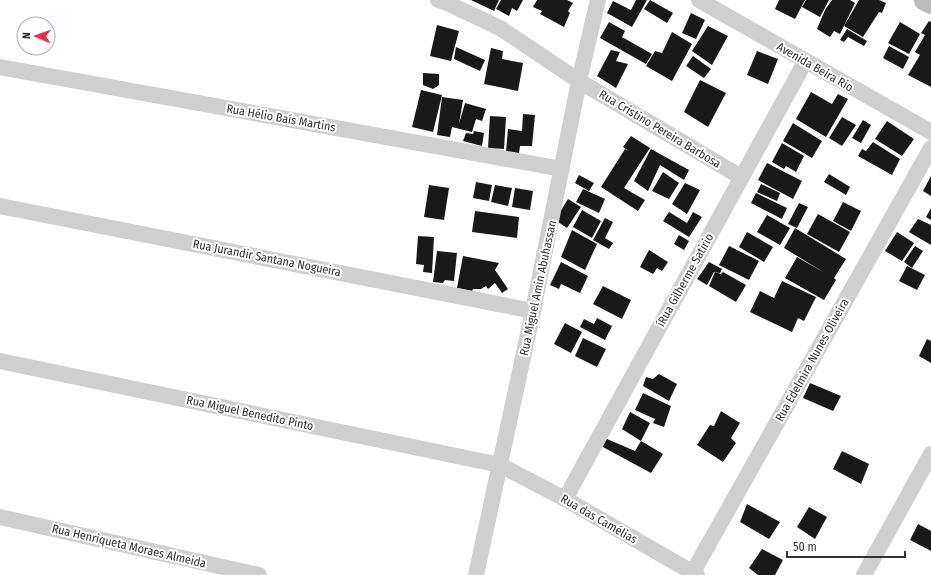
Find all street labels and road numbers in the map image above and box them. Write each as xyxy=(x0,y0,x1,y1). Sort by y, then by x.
street label: Avenida Beira Rio xyxy=(774,39,856,95)
street label: Rua Cristino Pereira Barbosa xyxy=(597,87,724,171)
street label: Rua Hélio Baís Martins xyxy=(225,102,337,134)
street label: Rua Miguel Amin Abuhassan xyxy=(517,219,559,357)
street label: íRua Gilherme Satirio xyxy=(654,231,716,329)
street label: Rua Jurandir Santana Nogueira xyxy=(192,237,342,279)
street label: Rua Edelmira Nunes Oliveira xyxy=(772,296,852,424)
street label: Rua Miguel Benedito Pinto xyxy=(185,393,315,433)
street label: Rua das Camélias xyxy=(558,491,640,547)
street label: Rua Henriqueta Moraes Almeida xyxy=(51,521,208,571)

